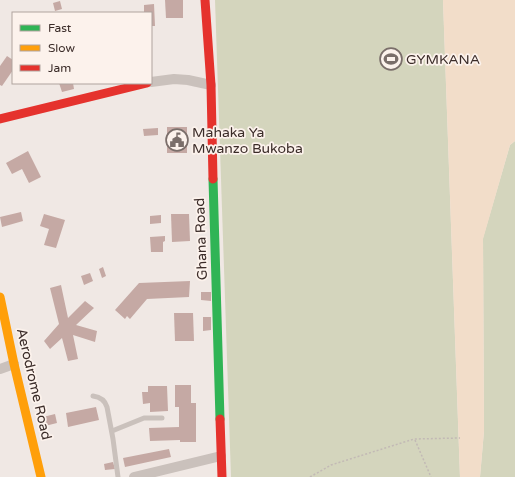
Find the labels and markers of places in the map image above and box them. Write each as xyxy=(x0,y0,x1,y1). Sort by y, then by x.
sports icon: GYMKANA xyxy=(378,46,404,72)
place label: GYMKANA xyxy=(406,51,480,68)
place label: Mahaka Ya Mwanzo Bukoba xyxy=(192,124,303,157)
public building icon: Mahaka Ya Mwanzo Bukoba xyxy=(164,127,190,153)

